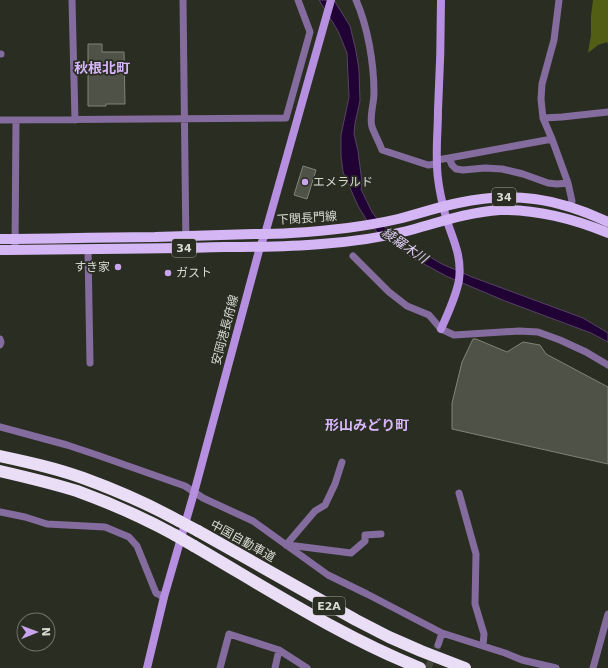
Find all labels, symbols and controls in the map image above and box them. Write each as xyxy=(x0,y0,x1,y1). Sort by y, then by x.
district label: 秋根北町 xyxy=(74,60,130,76)
place label: エメラルド xyxy=(313,175,373,189)
marker: エメラルド xyxy=(300,177,310,187)
road number: 34 xyxy=(492,188,516,206)
street label: 下関長門線 xyxy=(277,209,337,227)
water label: 綾羅木川 xyxy=(379,225,432,267)
road number: 34 xyxy=(172,239,196,257)
place label: すき家 xyxy=(74,260,110,274)
marker: すき家 xyxy=(113,262,123,272)
place label: ガスト xyxy=(176,266,212,280)
marker: ガスト xyxy=(163,268,173,278)
street label: 安岡港長府線 xyxy=(209,293,241,367)
district label: 形山みどり町 xyxy=(325,417,409,433)
street label: 中国自動車道 xyxy=(208,517,278,565)
road number: E2A xyxy=(313,597,345,615)
north arrow xyxy=(16,612,56,652)
text: N xyxy=(39,627,52,637)

